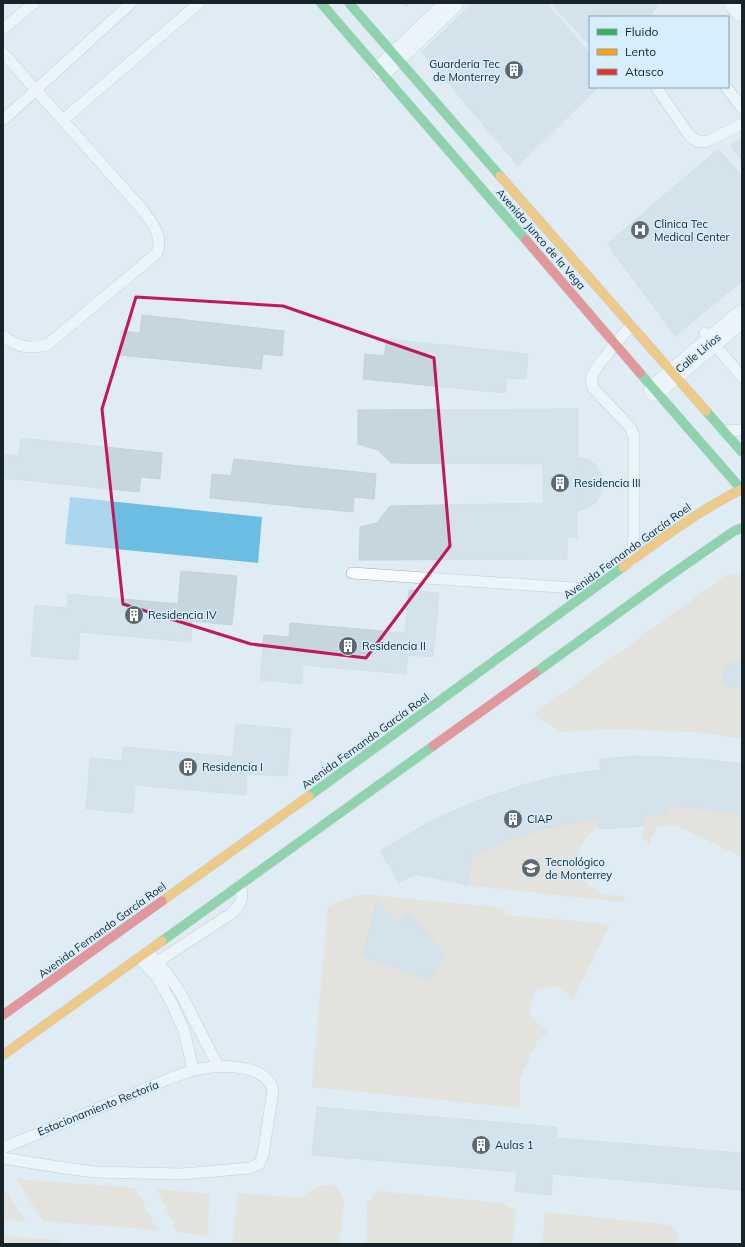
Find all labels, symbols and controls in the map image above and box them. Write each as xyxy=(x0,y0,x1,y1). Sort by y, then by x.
legend xyxy=(589,16,729,88)
text: Fluido xyxy=(625,24,659,39)
text: Lento xyxy=(625,44,656,59)
place label: Guarderia Tec de Monterrey xyxy=(429,57,501,84)
building icon: Guarderia Tec de Monterrey xyxy=(503,59,525,81)
text: Atasco xyxy=(625,64,664,79)
street label: Avenida Junco de la Vega xyxy=(493,186,589,292)
place label: Clinica Tec Medical Center xyxy=(654,217,729,244)
hospital icon: Clinica Tec Medical Center xyxy=(629,219,651,241)
street label: Calle Lirios xyxy=(672,330,724,376)
building icon: Residencia III xyxy=(549,472,571,494)
place label: Residencia III xyxy=(574,476,641,490)
street label: Avenida Fernando García Roel xyxy=(560,500,694,602)
building icon: Residencia IV xyxy=(123,604,145,626)
place label: Residencia IV xyxy=(148,608,217,622)
building icon: Residencia II xyxy=(337,635,359,657)
place label: Residencia II xyxy=(362,639,426,653)
street label: Avenida Fernando García Roel xyxy=(298,690,432,792)
building icon: Residencia I xyxy=(177,756,199,778)
place label: Residencia I xyxy=(202,760,263,774)
building icon: CIAP xyxy=(502,808,524,830)
place label: CIAP xyxy=(527,812,553,826)
place label: Tecnológico de Monterrey xyxy=(545,855,612,882)
school or university icon: Tecnológico de Monterrey xyxy=(520,857,542,879)
street label: Avenida Fernando García Roel xyxy=(35,879,169,981)
street label: Estacionamiento Rectoría xyxy=(35,1077,161,1139)
building icon: Aulas 1 xyxy=(470,1134,492,1156)
place label: Aulas 1 xyxy=(495,1138,534,1152)

